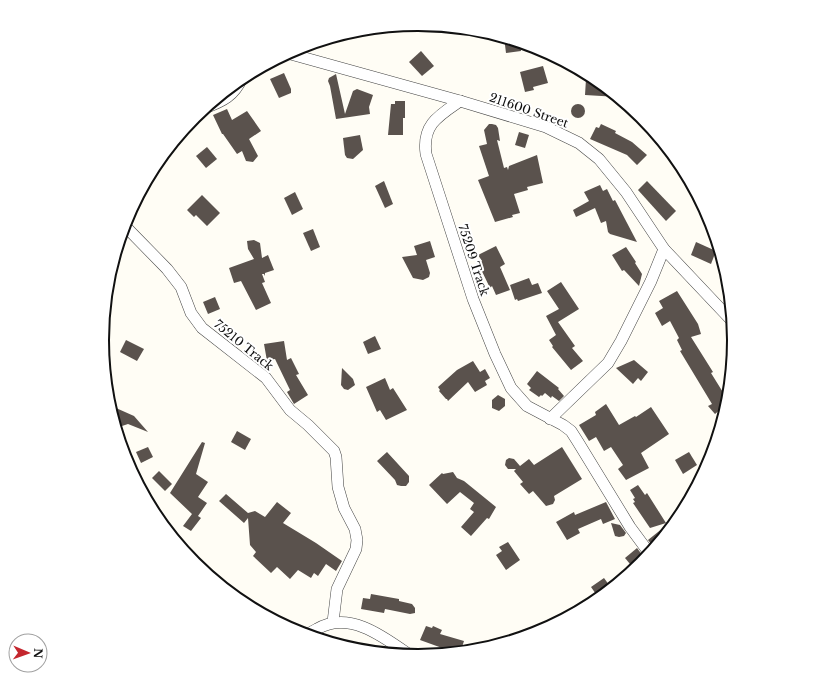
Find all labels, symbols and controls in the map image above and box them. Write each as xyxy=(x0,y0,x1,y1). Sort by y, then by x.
street label: 211600 Street xyxy=(488,89,571,131)
street label: 75209 Track xyxy=(455,222,493,298)
street label: 75210 Track xyxy=(211,317,277,374)
north arrow xyxy=(8,633,48,673)
text: N xyxy=(31,648,45,659)

